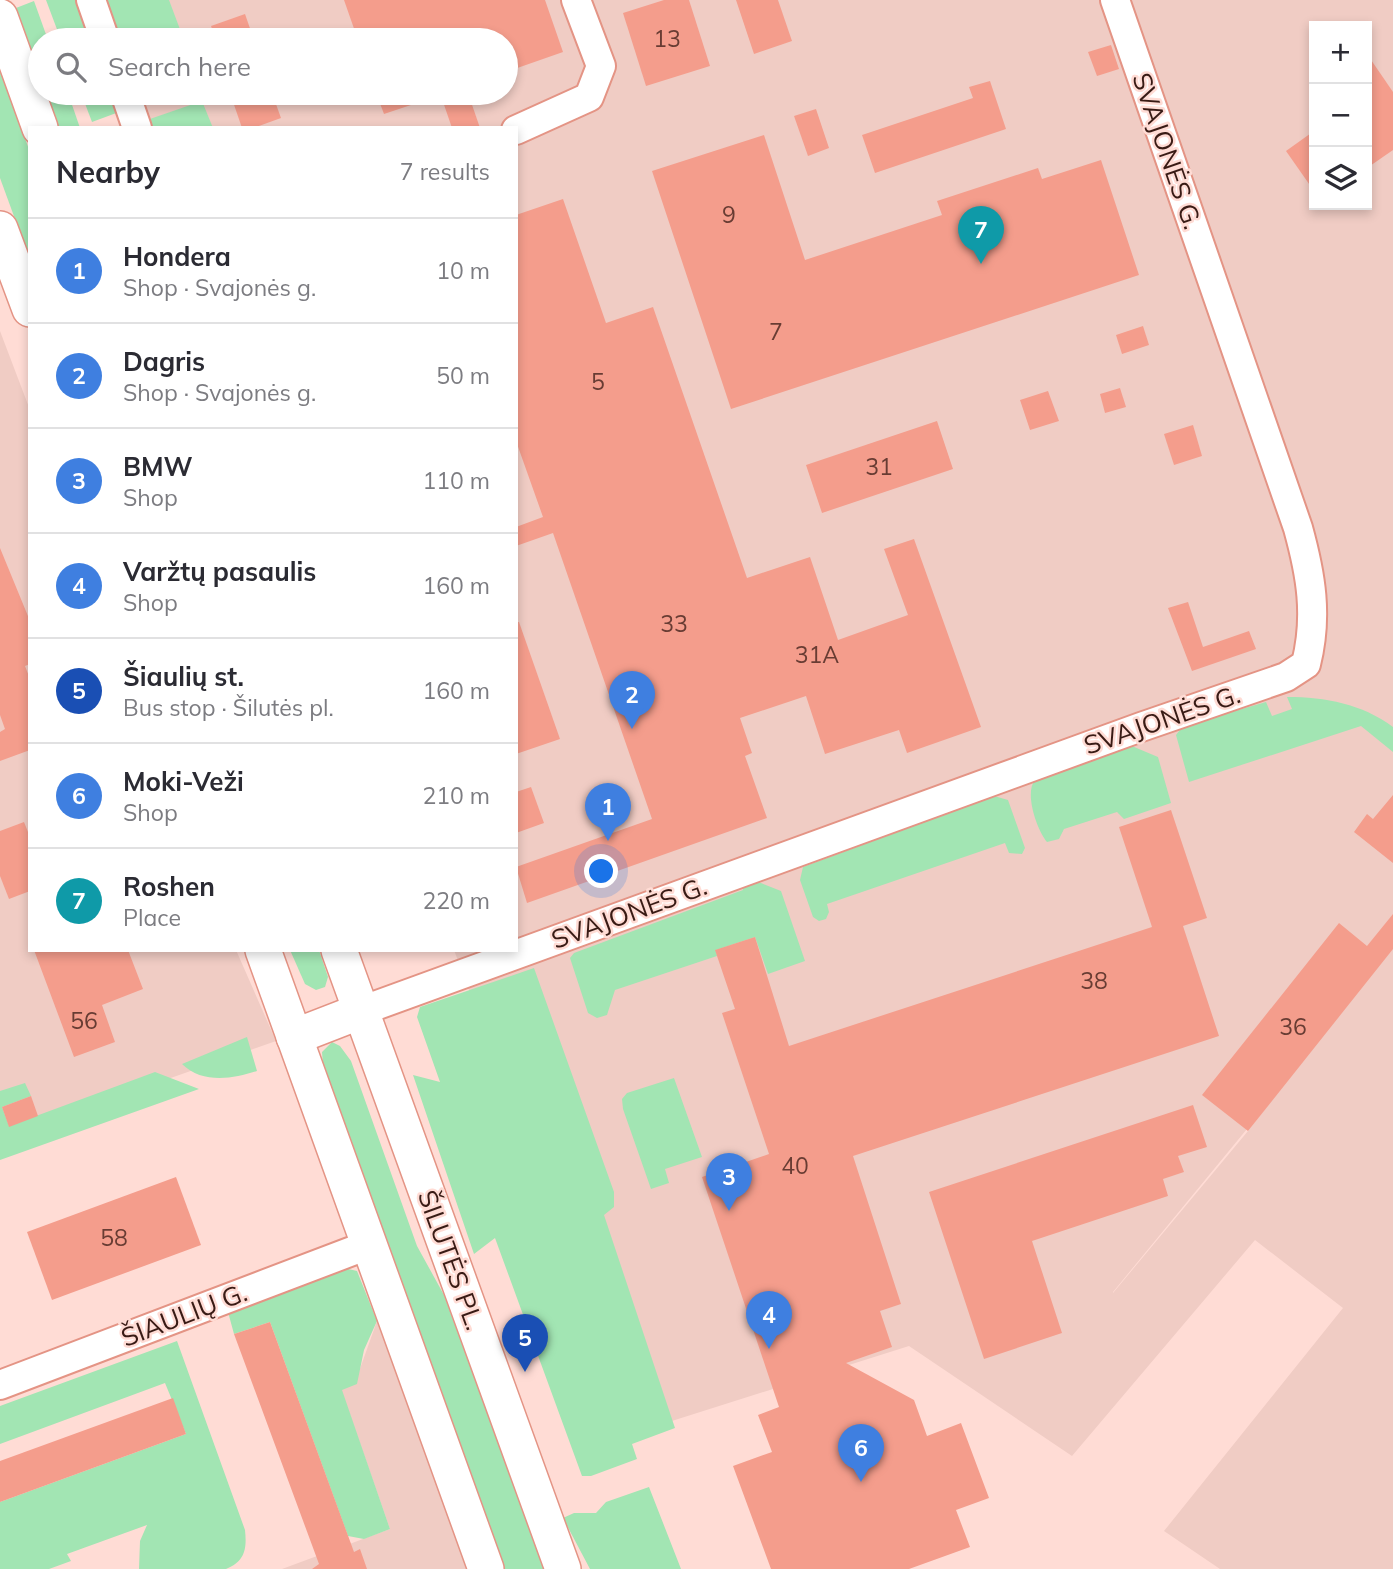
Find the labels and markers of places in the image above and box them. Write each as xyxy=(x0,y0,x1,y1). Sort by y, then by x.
pin: 7 xyxy=(958,206,1004,264)
pin: 2 xyxy=(609,671,655,729)
pin: 1 xyxy=(585,783,631,841)
pin: 3 xyxy=(706,1153,752,1211)
pin: 4 xyxy=(746,1291,792,1349)
pin: 5 xyxy=(502,1314,548,1372)
pin: 6 xyxy=(838,1424,884,1482)

